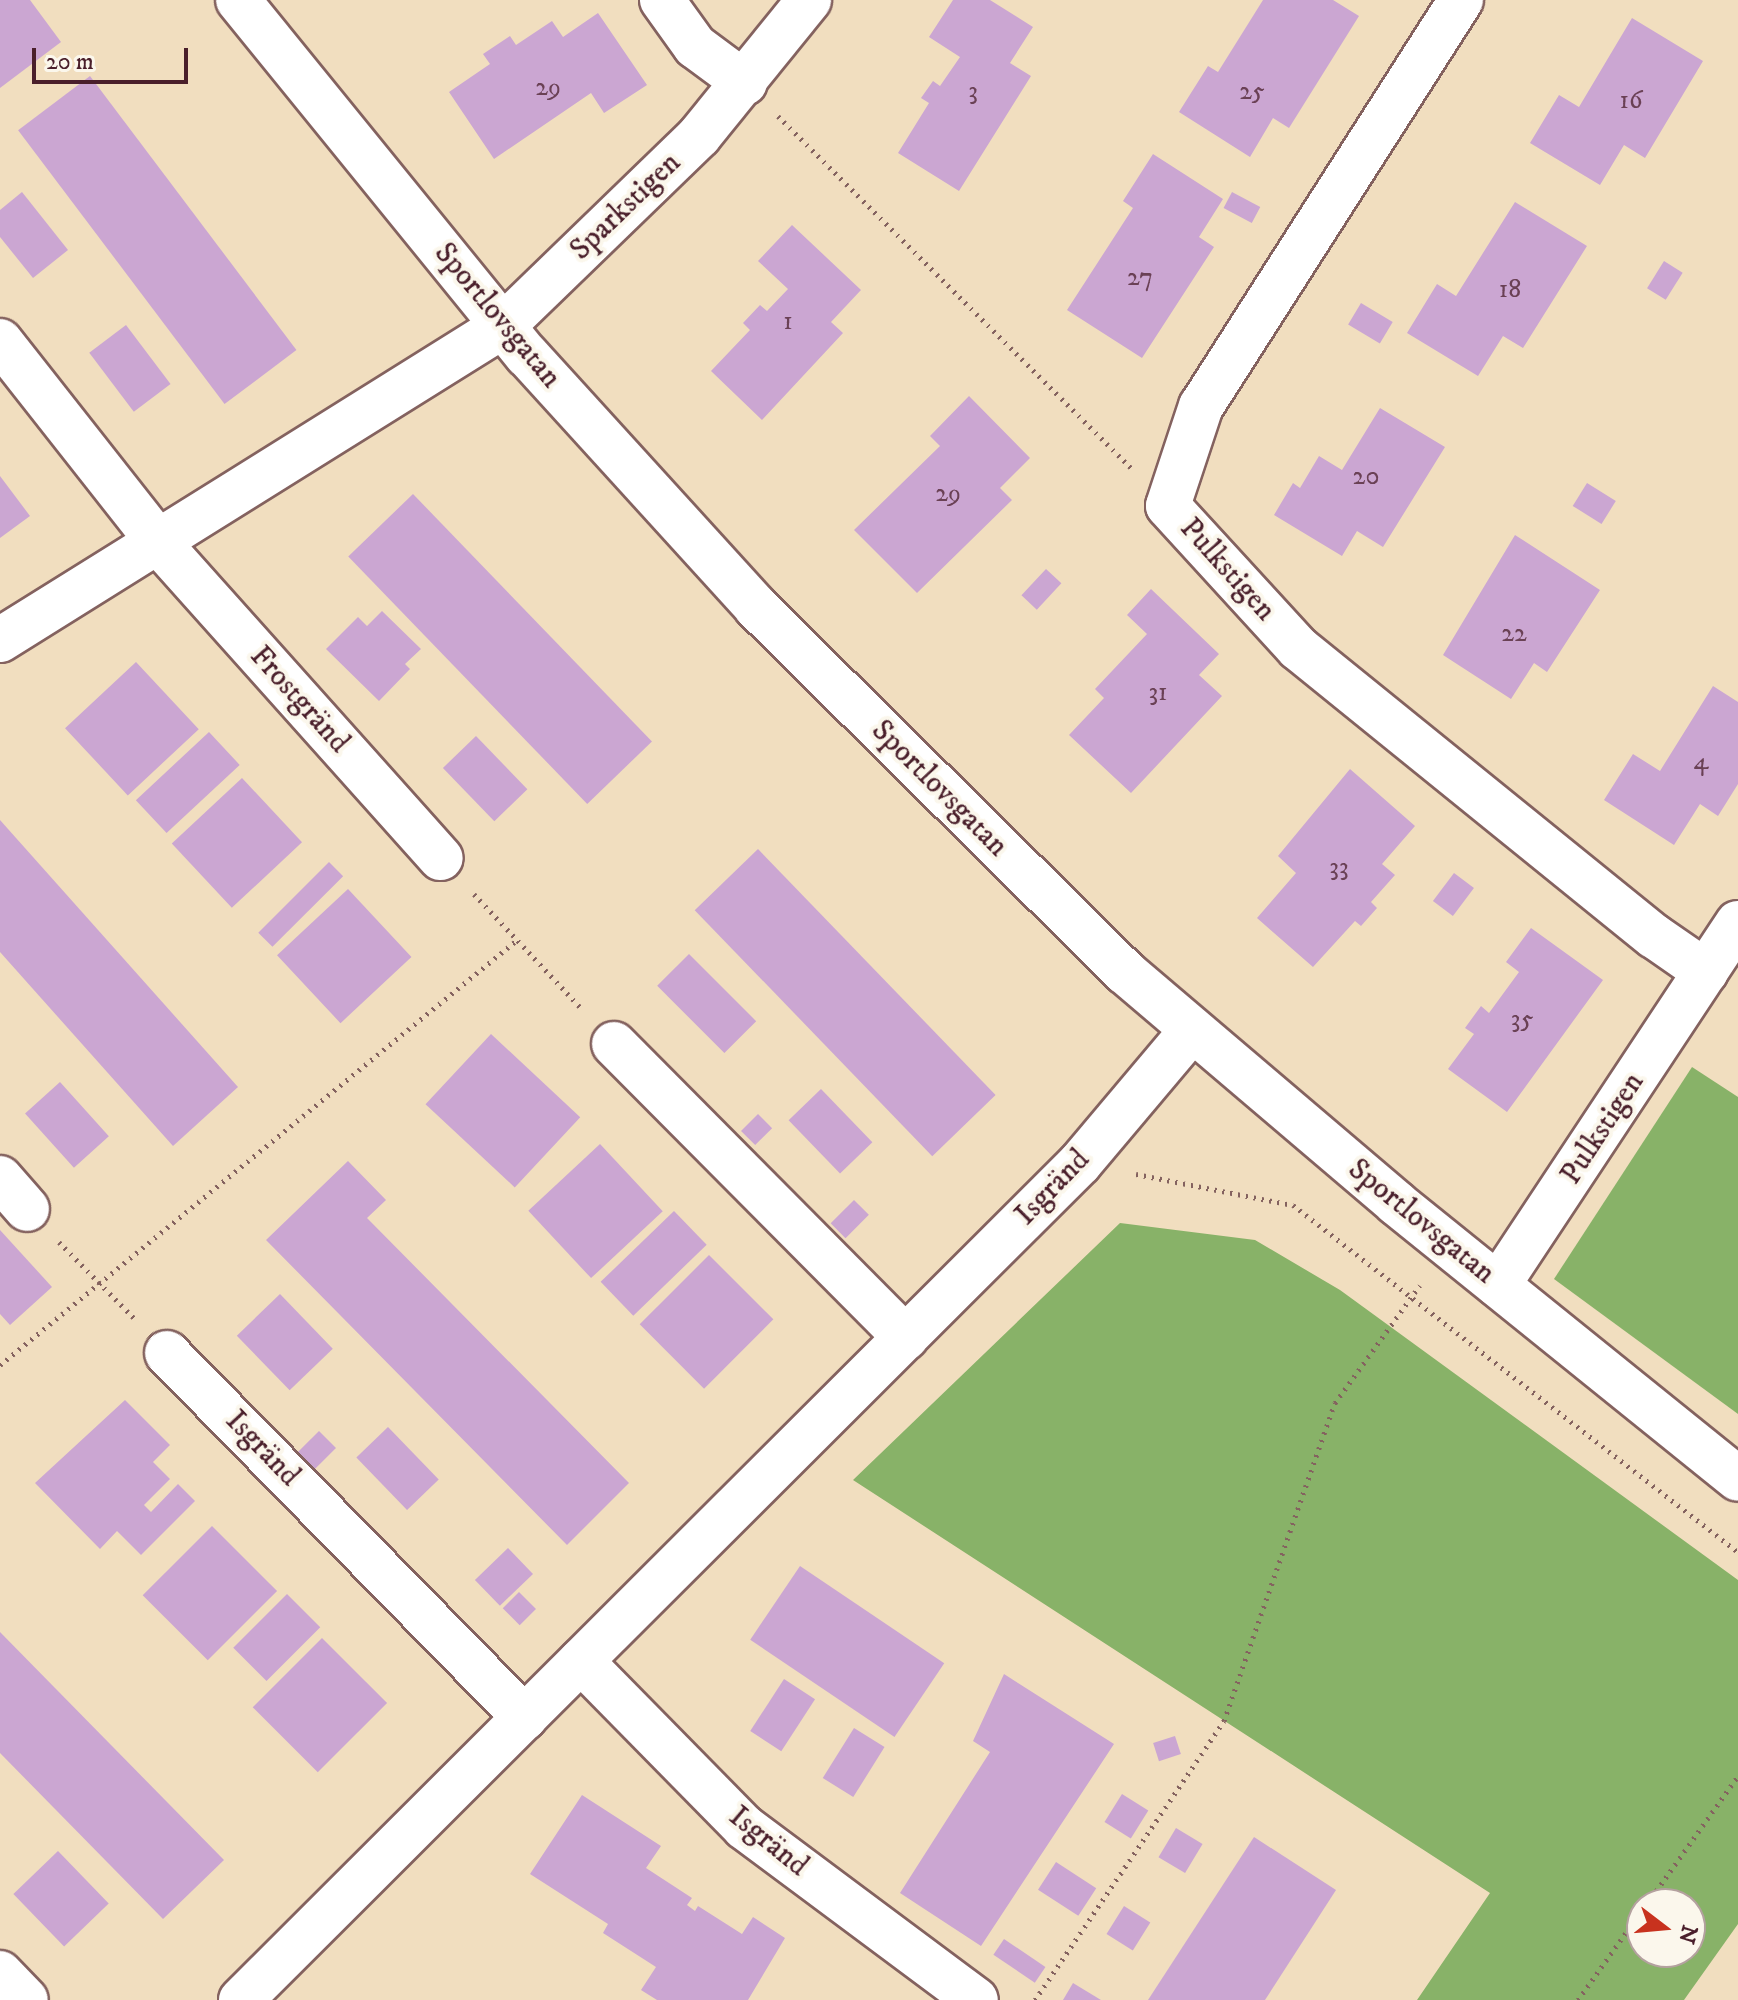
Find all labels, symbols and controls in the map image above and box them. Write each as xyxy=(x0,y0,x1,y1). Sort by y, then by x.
scale bar xyxy=(36,32,192,82)
text: 20 m xyxy=(46,47,94,77)
house number: 29 xyxy=(535,72,561,104)
house number: 3 xyxy=(968,76,978,108)
house number: 25 xyxy=(1239,76,1265,108)
house number: 16 xyxy=(1620,85,1642,117)
street label: Sparkstigen xyxy=(563,146,689,268)
street label: Sportlovsgatan xyxy=(426,236,568,396)
house number: 27 xyxy=(1127,262,1153,294)
house number: 18 xyxy=(1499,274,1521,306)
house number: 1 xyxy=(783,306,793,338)
house number: 20 xyxy=(1353,461,1379,493)
house number: 29 xyxy=(935,478,961,510)
street label: Pulkstigen xyxy=(1172,511,1282,629)
house number: 22 xyxy=(1501,618,1527,650)
street label: Frostgränd xyxy=(242,639,356,761)
house number: 31 xyxy=(1148,677,1168,709)
street label: Sportlovsgatan xyxy=(863,713,1015,865)
house number: 4 xyxy=(1694,746,1708,778)
house number: 33 xyxy=(1329,852,1349,884)
house number: 35 xyxy=(1511,1004,1533,1036)
street label: Pulkstigen xyxy=(1554,1066,1652,1192)
street label: Isgränd xyxy=(1008,1143,1098,1233)
street label: Sportlovsgatan xyxy=(1340,1152,1502,1292)
street label: Isgränd xyxy=(217,1404,307,1494)
street label: Isgränd xyxy=(721,1799,815,1885)
north arrow xyxy=(1626,1888,1706,1968)
text: N xyxy=(1672,1922,1703,1947)

